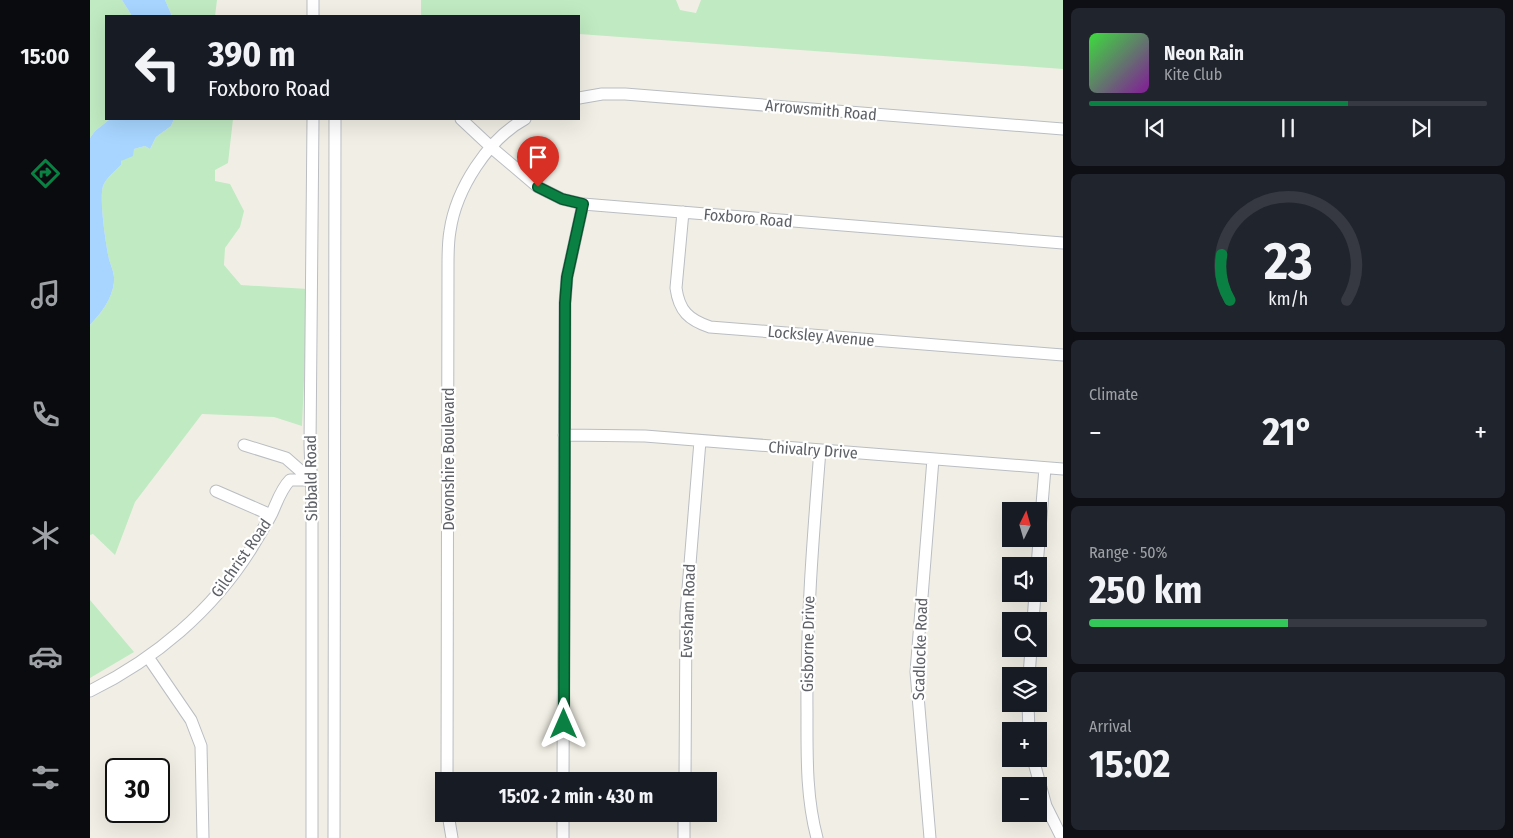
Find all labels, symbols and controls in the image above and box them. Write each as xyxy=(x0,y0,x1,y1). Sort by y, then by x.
text: 390 m xyxy=(208,33,295,75)
icon: left xyxy=(125,35,190,100)
text: Neon Rain xyxy=(1164,42,1244,65)
text: 15:00 xyxy=(20,43,70,70)
text: Kite Club xyxy=(1164,65,1222,84)
text: Foxboro Road xyxy=(208,75,331,102)
street label: Arrowsmith Road xyxy=(764,96,878,124)
icon: previous xyxy=(1141,114,1169,142)
icon: pause xyxy=(1274,114,1302,142)
icon: next xyxy=(1407,114,1435,142)
pin xyxy=(517,136,559,187)
icon: arrive xyxy=(524,143,552,171)
icon: directions xyxy=(28,156,63,191)
street label: Foxboro Road xyxy=(703,205,793,231)
text: 23 xyxy=(1263,230,1312,293)
icon: music xyxy=(28,277,63,312)
text: km/h xyxy=(1268,288,1308,310)
street label: Locksley Avenue xyxy=(767,322,875,350)
text: Climate xyxy=(1089,385,1138,404)
street label: Devonshire Boulevard xyxy=(439,387,458,531)
icon: phone xyxy=(28,397,63,432)
text: 21° xyxy=(1263,409,1313,455)
text: − xyxy=(1089,416,1102,449)
text: + xyxy=(1474,416,1487,449)
street label: Sibbald Road xyxy=(301,435,321,521)
street label: Chivalry Drive xyxy=(768,437,858,463)
north arrow xyxy=(1002,502,1048,548)
map controls xyxy=(1002,502,1047,822)
street label: Gilchrist Road xyxy=(207,515,275,601)
icon: climate xyxy=(28,518,63,553)
text: Range · 50% xyxy=(1089,543,1168,562)
button: sound xyxy=(1002,557,1047,602)
street label: Evesham Road xyxy=(677,563,699,659)
text: 250 km xyxy=(1089,567,1202,613)
street label: Gisborne Drive xyxy=(798,595,818,692)
street label: Scadlocke Road xyxy=(909,597,931,701)
button: search xyxy=(1002,612,1047,657)
icon: car xyxy=(28,639,63,674)
button: layers xyxy=(1002,667,1047,712)
position arrow xyxy=(537,697,589,749)
text: Arrival xyxy=(1089,717,1131,736)
button: + xyxy=(1002,722,1047,767)
text: 15:02 xyxy=(1089,741,1170,787)
speed limit sign: 30 xyxy=(105,758,170,823)
icon: filters xyxy=(28,760,63,795)
button: − xyxy=(1002,777,1047,822)
text: 15:02 · 2 min · 430 m xyxy=(499,785,653,808)

